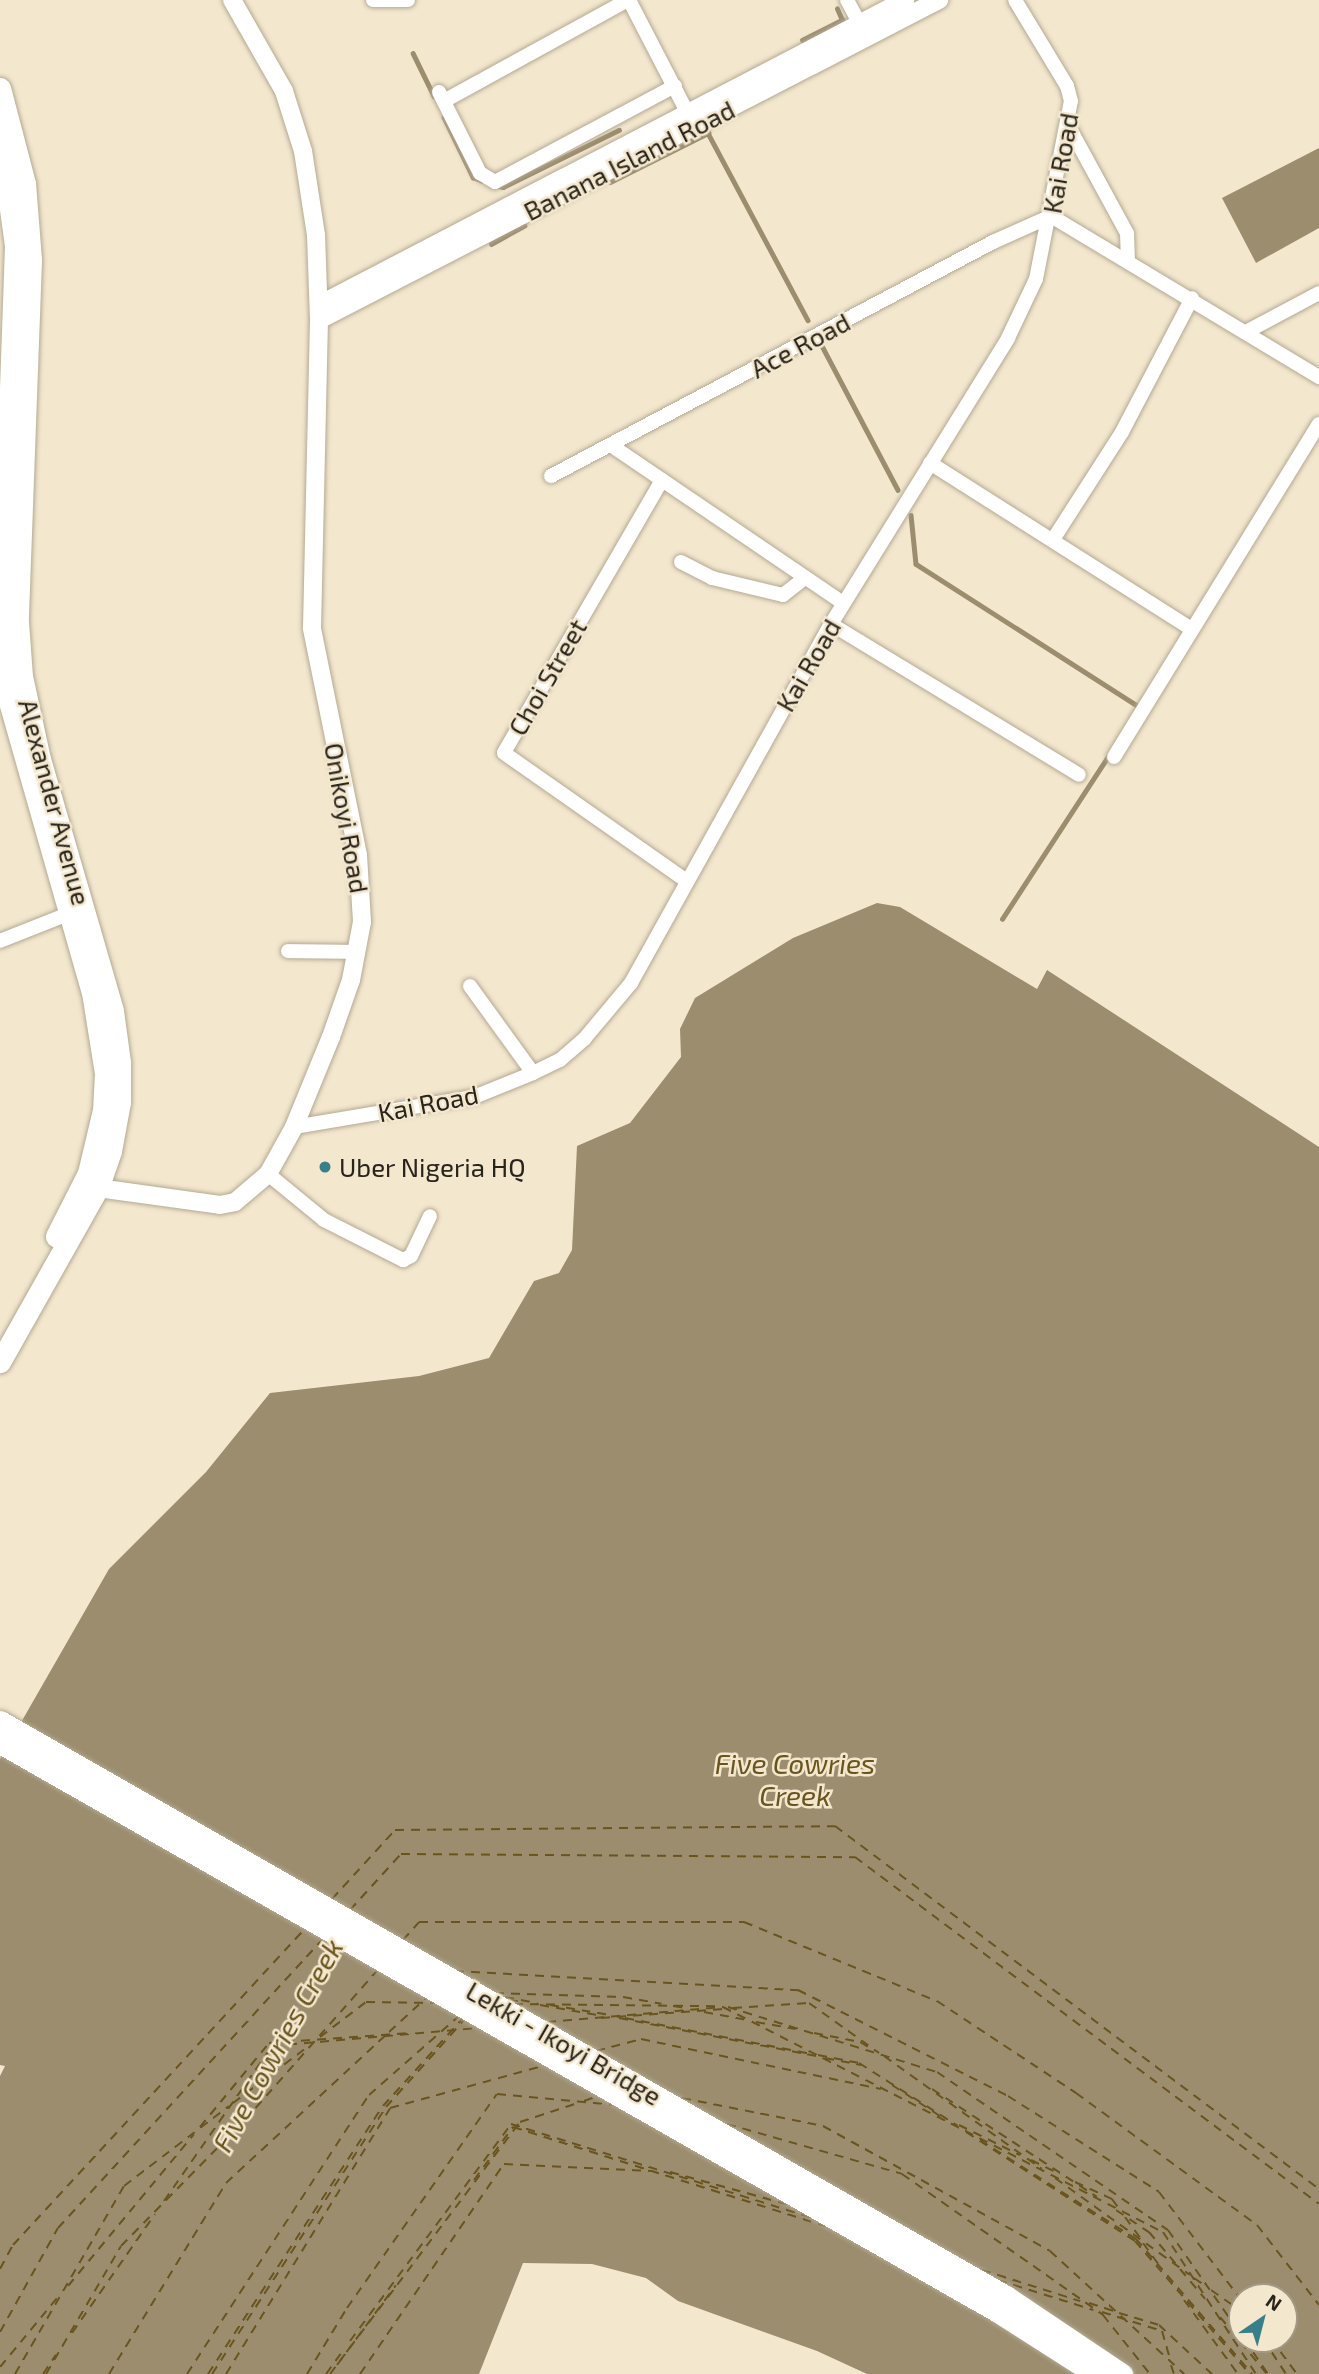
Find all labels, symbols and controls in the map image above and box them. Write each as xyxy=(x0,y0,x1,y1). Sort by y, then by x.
street label: Banana Island Road xyxy=(518,93,740,227)
street label: Kai Road xyxy=(1036,110,1084,216)
street label: Ace Road xyxy=(745,306,855,384)
street label: Choi Street xyxy=(501,613,593,741)
street label: Kai Road xyxy=(769,613,847,717)
street label: Alexander Avenue xyxy=(12,695,98,909)
street label: Onikoyi Road xyxy=(318,740,376,896)
street label: Kai Road xyxy=(375,1078,481,1128)
place label: Uber Nigeria HQ xyxy=(339,1151,526,1183)
marker: Uber Nigeria HQ xyxy=(317,1159,333,1175)
water label: Five Cowries Creek xyxy=(715,1746,875,1812)
water label: Five Cowries Creek xyxy=(205,1933,349,2157)
street label: Lekki - Ikoyi Bridge xyxy=(461,1974,667,2112)
north arrow xyxy=(1228,2283,1298,2353)
text: N xyxy=(1262,2289,1286,2315)

